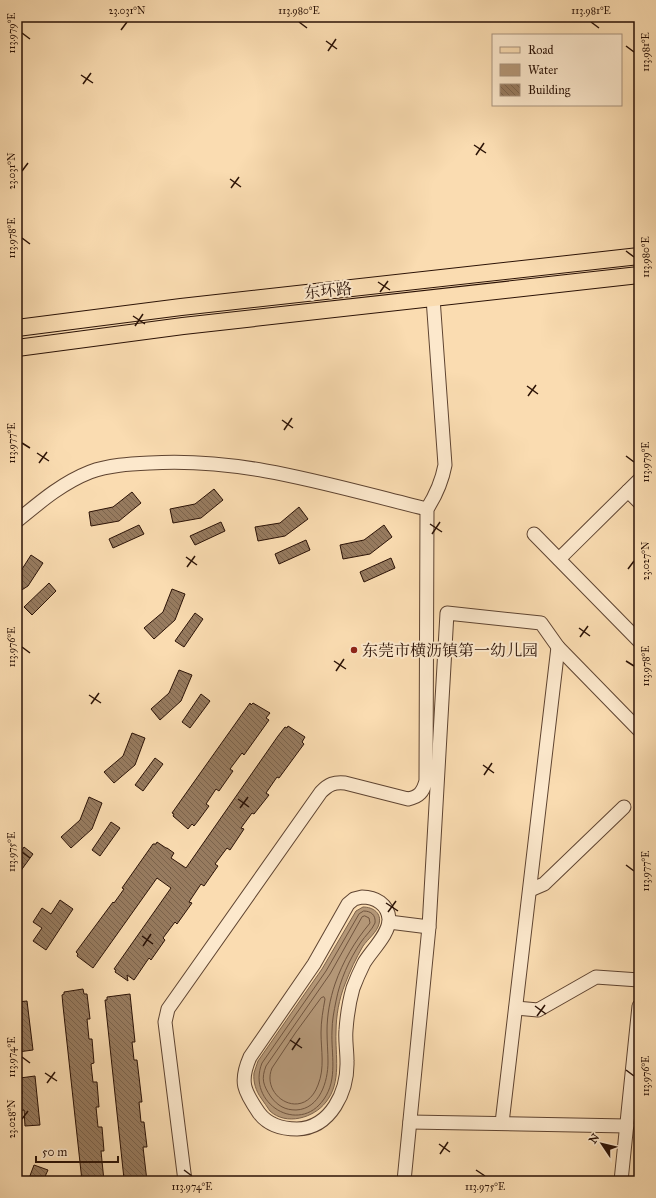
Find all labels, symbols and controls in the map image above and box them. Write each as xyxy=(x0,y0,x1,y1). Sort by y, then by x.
text: 23.031°N xyxy=(109,5,146,17)
text: 113.980°E xyxy=(278,5,320,17)
text: 113.981°E xyxy=(571,5,611,17)
text: 113.979°E xyxy=(6,13,18,53)
text: 113.981°E xyxy=(640,32,652,72)
legend xyxy=(492,34,622,106)
text: Road xyxy=(528,43,554,57)
text: Water xyxy=(528,63,558,77)
text: Building xyxy=(528,83,571,98)
text: 23.031°N xyxy=(6,152,18,189)
text: 113.978°E xyxy=(6,218,18,258)
text: 113.980°E xyxy=(640,236,652,278)
street label: 东环路 xyxy=(303,279,353,302)
text: 113.977°E xyxy=(6,423,18,463)
text: 113.979°E xyxy=(640,442,652,482)
text: 23.027°N xyxy=(640,541,652,580)
text: 113.976°E xyxy=(6,627,18,667)
place label: 东莞市横沥镇第一幼儿园 xyxy=(362,641,538,660)
marker: 东莞市横沥镇第一幼儿园 xyxy=(349,645,359,655)
text: 113.978°E xyxy=(640,646,652,686)
text: 113.975°E xyxy=(6,832,18,872)
text: 113.977°E xyxy=(640,851,652,891)
text: 113.974°E xyxy=(6,1037,18,1077)
text: 113.976°E xyxy=(640,1056,652,1096)
text: 23.028°N xyxy=(6,1099,18,1139)
north arrow xyxy=(582,1124,622,1164)
text: N xyxy=(586,1130,603,1146)
scale bar xyxy=(36,1138,118,1164)
text: 50 m xyxy=(42,1145,67,1159)
text: 113.974°E xyxy=(172,1181,212,1193)
text: 113.975°E xyxy=(465,1181,505,1193)

